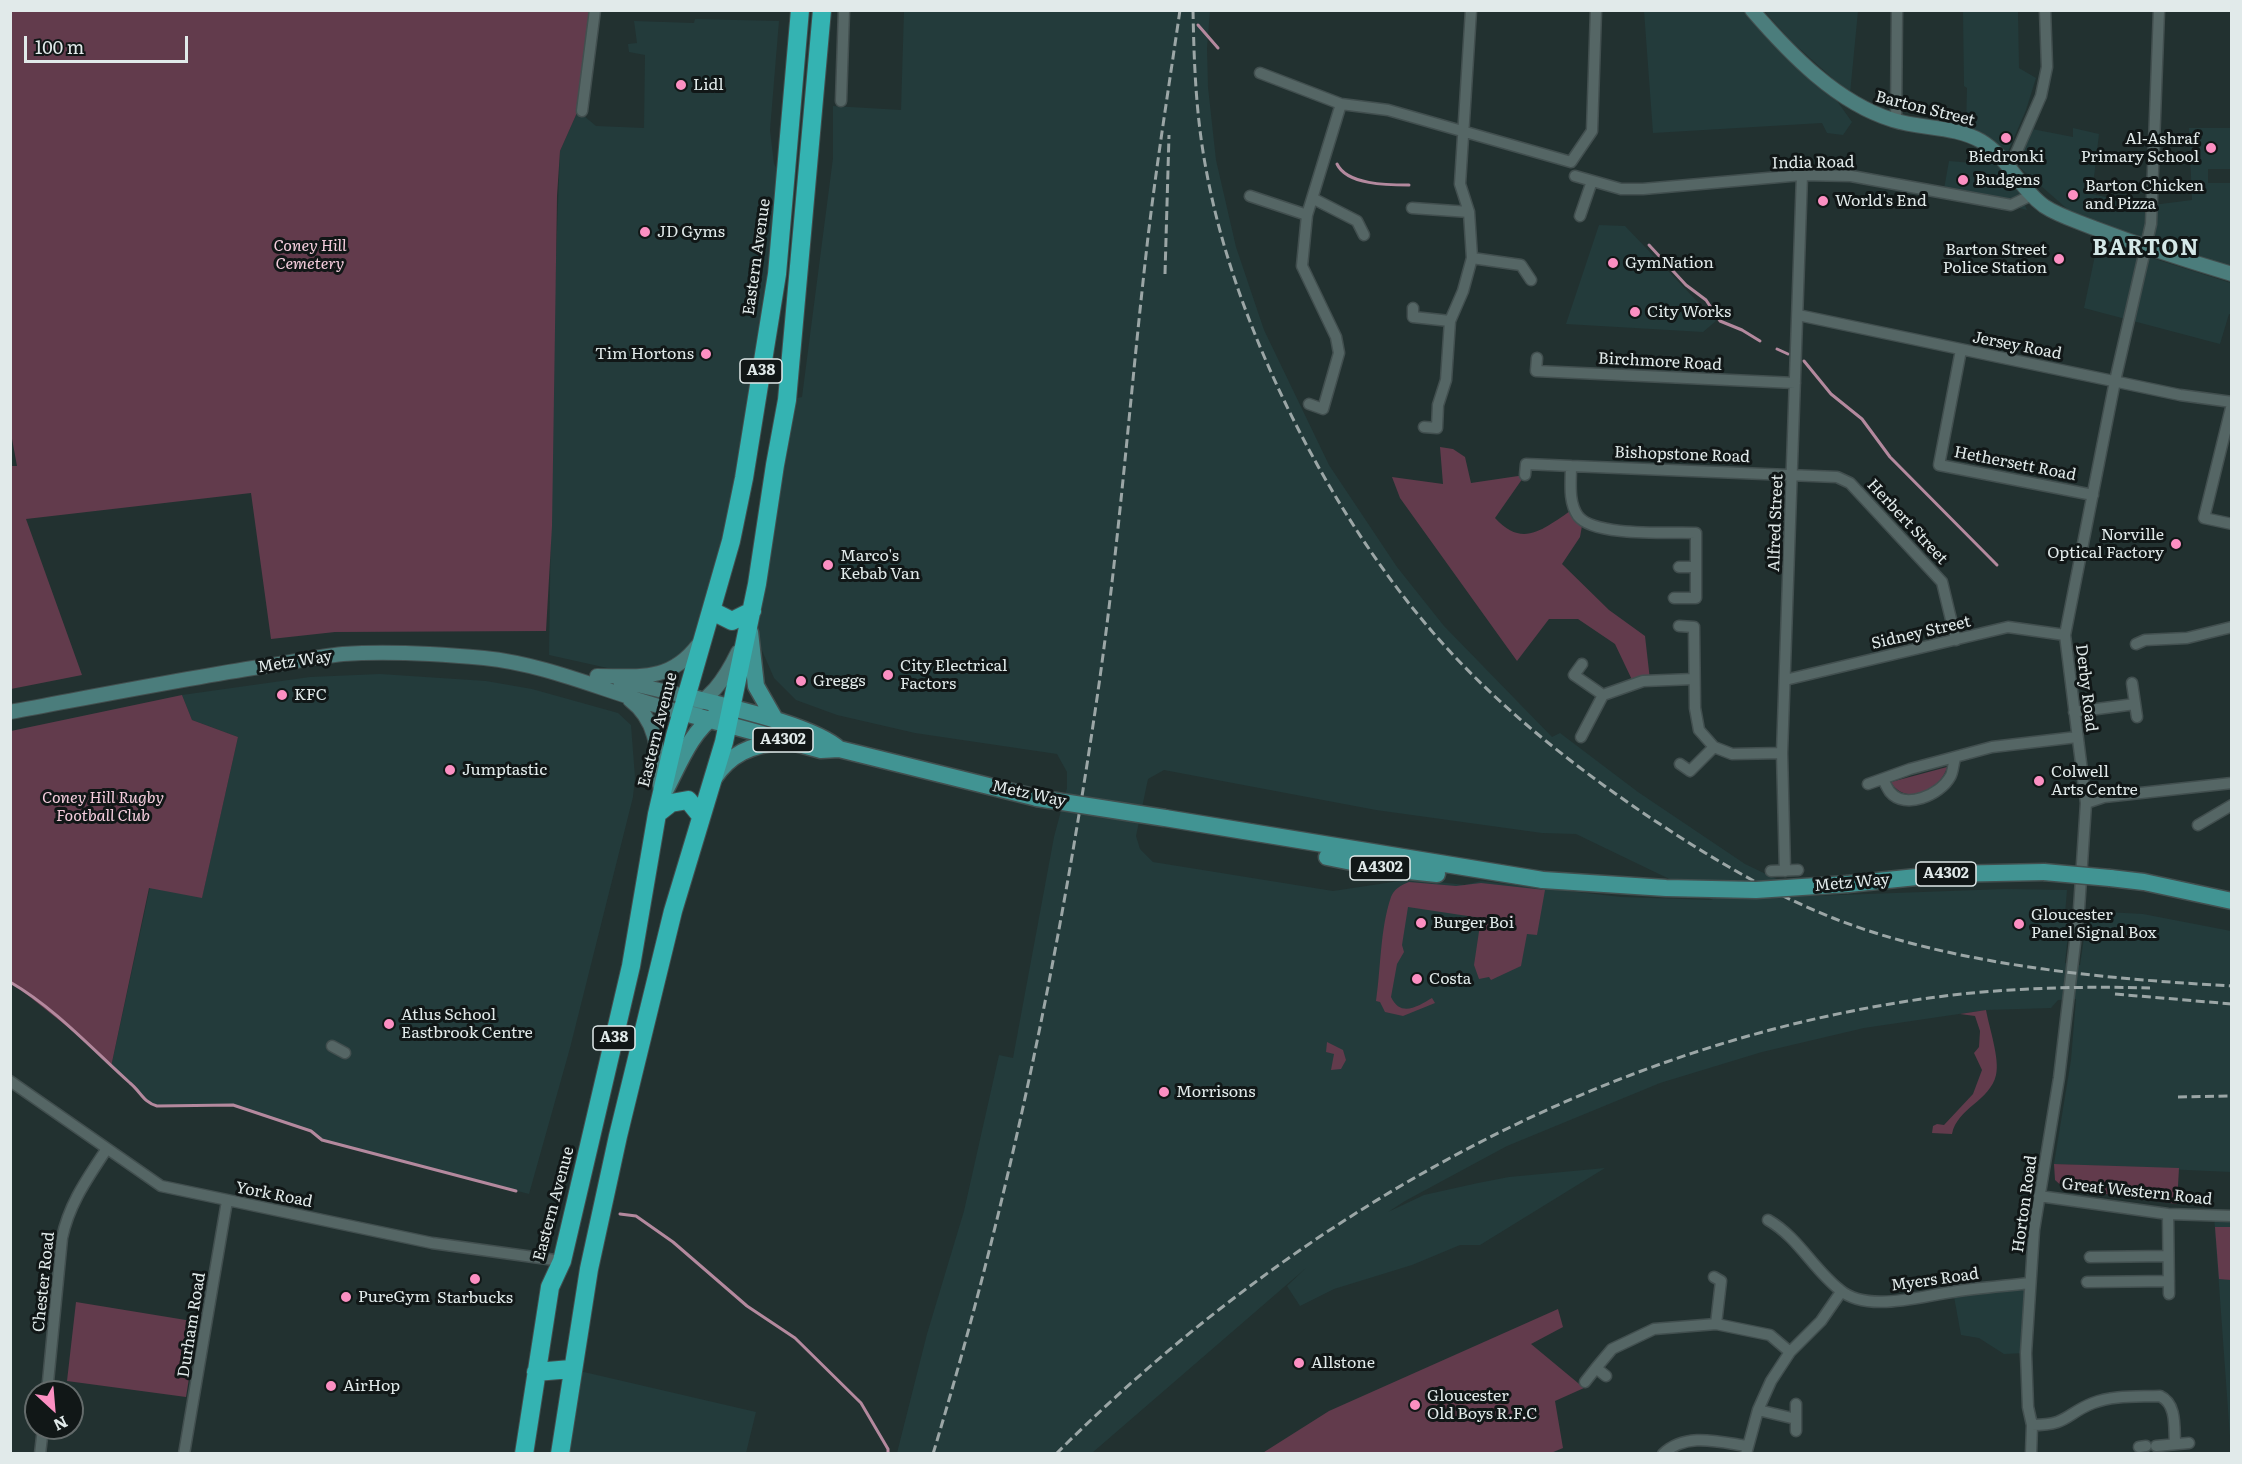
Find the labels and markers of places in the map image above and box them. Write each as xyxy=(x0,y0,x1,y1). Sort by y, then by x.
place label: Lidl xyxy=(693,75,724,95)
marker: Lidl xyxy=(674,78,688,92)
place label: Al-Ashraf Primary School xyxy=(2081,129,2199,167)
marker: Biedronki xyxy=(1999,131,2013,145)
marker: Al-Ashraf Primary School xyxy=(2204,141,2218,155)
place label: Biedronki xyxy=(1968,147,2044,167)
place label: Budgens xyxy=(1975,170,2040,190)
marker: Budgens xyxy=(1956,173,1970,187)
place label: Barton Chicken and Pizza xyxy=(2085,176,2204,214)
marker: Barton Chicken and Pizza xyxy=(2066,188,2080,202)
place label: World's End xyxy=(1835,191,1927,211)
marker: World's End xyxy=(1816,194,1830,208)
place label: JD Gyms xyxy=(657,222,725,242)
marker: JD Gyms xyxy=(638,225,652,239)
place label: Barton Street Police Station xyxy=(1943,240,2047,278)
marker: Barton Street Police Station xyxy=(2052,252,2066,266)
place label: GymNation xyxy=(1625,253,1714,273)
marker: GymNation xyxy=(1606,256,1620,270)
place label: City Works xyxy=(1647,302,1731,322)
marker: City Works xyxy=(1628,305,1642,319)
place label: Tim Hortons xyxy=(595,344,694,364)
marker: Tim Hortons xyxy=(699,347,713,361)
place label: Norville Optical Factory xyxy=(2047,525,2164,563)
marker: Norville Optical Factory xyxy=(2169,537,2183,551)
place label: Marco's Kebab Van xyxy=(840,546,920,584)
marker: Marco's Kebab Van xyxy=(821,558,835,572)
place label: City Electrical Factors xyxy=(900,656,1007,694)
marker: City Electrical Factors xyxy=(881,668,895,682)
place label: Greggs xyxy=(813,671,866,691)
marker: Greggs xyxy=(794,674,808,688)
place label: KFC xyxy=(294,685,327,705)
marker: KFC xyxy=(275,688,289,702)
place label: Jumptastic xyxy=(462,760,547,780)
place label: Colwell Arts Centre xyxy=(2051,762,2138,800)
marker: Jumptastic xyxy=(443,763,457,777)
marker: Colwell Arts Centre xyxy=(2032,774,2046,788)
place label: Gloucester Panel Signal Box xyxy=(2031,905,2157,943)
place label: Burger Boi xyxy=(1433,913,1514,933)
marker: Burger Boi xyxy=(1414,916,1428,930)
marker: Gloucester Panel Signal Box xyxy=(2012,917,2026,931)
place label: Costa xyxy=(1429,969,1471,989)
marker: Costa xyxy=(1410,972,1424,986)
place label: Atlus School Eastbrook Centre xyxy=(401,1005,533,1043)
marker: Atlus School Eastbrook Centre xyxy=(382,1017,396,1031)
place label: Morrisons xyxy=(1176,1082,1256,1102)
marker: Morrisons xyxy=(1157,1085,1171,1099)
marker: Starbucks xyxy=(468,1272,482,1286)
place label: PureGym xyxy=(358,1287,430,1307)
place label: Starbucks xyxy=(437,1288,513,1308)
marker: PureGym xyxy=(339,1290,353,1304)
place label: Allstone xyxy=(1311,1353,1375,1373)
marker: Allstone xyxy=(1292,1356,1306,1370)
place label: AirHop xyxy=(343,1376,400,1396)
marker: AirHop xyxy=(324,1379,338,1393)
place label: Gloucester Old Boys R.F.C xyxy=(1427,1386,1537,1424)
marker: Gloucester Old Boys R.F.C xyxy=(1408,1398,1422,1412)

